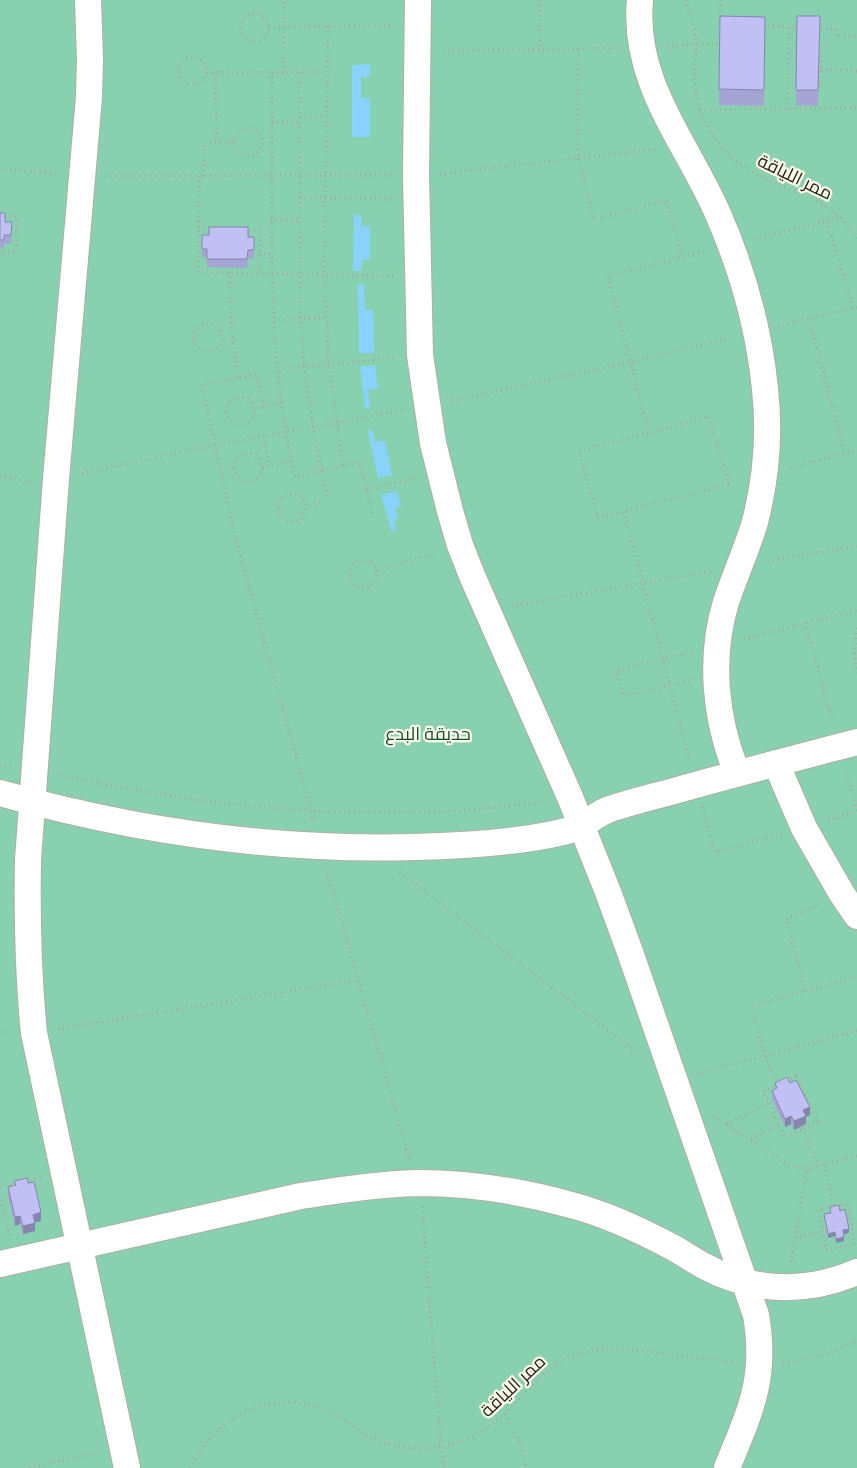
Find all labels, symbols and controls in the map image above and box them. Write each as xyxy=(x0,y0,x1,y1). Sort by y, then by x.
street label: ممر اللياقة xyxy=(754,149,836,205)
park label: حديقة البدع xyxy=(385,723,471,746)
street label: ممر اللياقة xyxy=(476,1350,550,1422)

